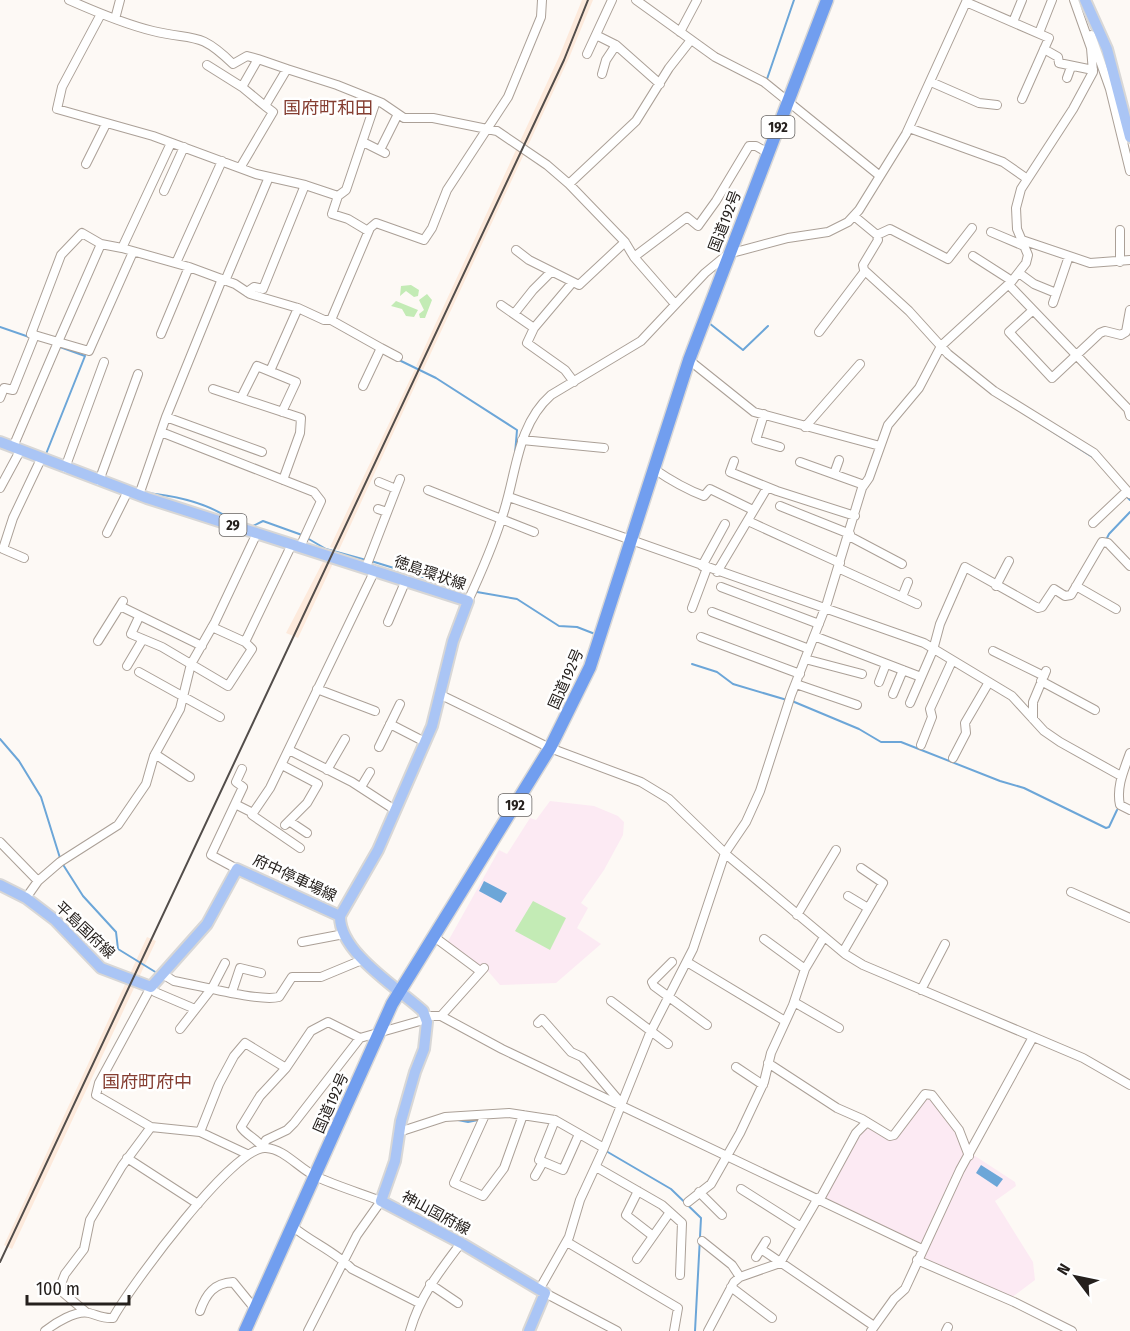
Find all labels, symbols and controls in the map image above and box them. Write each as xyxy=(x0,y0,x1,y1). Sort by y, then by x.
district label: 国府町和田 xyxy=(283,97,373,119)
road number: 192 xyxy=(762,116,794,138)
street label: 国道192号 xyxy=(705,188,745,254)
road number: 29 xyxy=(220,514,246,536)
street label: 徳島環状線 xyxy=(392,552,468,594)
street label: 国道192号 xyxy=(545,646,587,712)
road number: 192 xyxy=(498,794,532,816)
street label: 府中停車場線 xyxy=(250,851,340,905)
street label: 平島国府線 xyxy=(51,898,119,962)
street label: 国道192号 xyxy=(310,1070,352,1136)
district label: 国府町府中 xyxy=(102,1071,192,1093)
street label: 神山国府線 xyxy=(399,1187,473,1239)
north arrow xyxy=(1046,1247,1106,1307)
text: N xyxy=(1053,1260,1074,1278)
scale bar xyxy=(27,1268,129,1306)
text: 100 m xyxy=(36,1278,80,1300)

